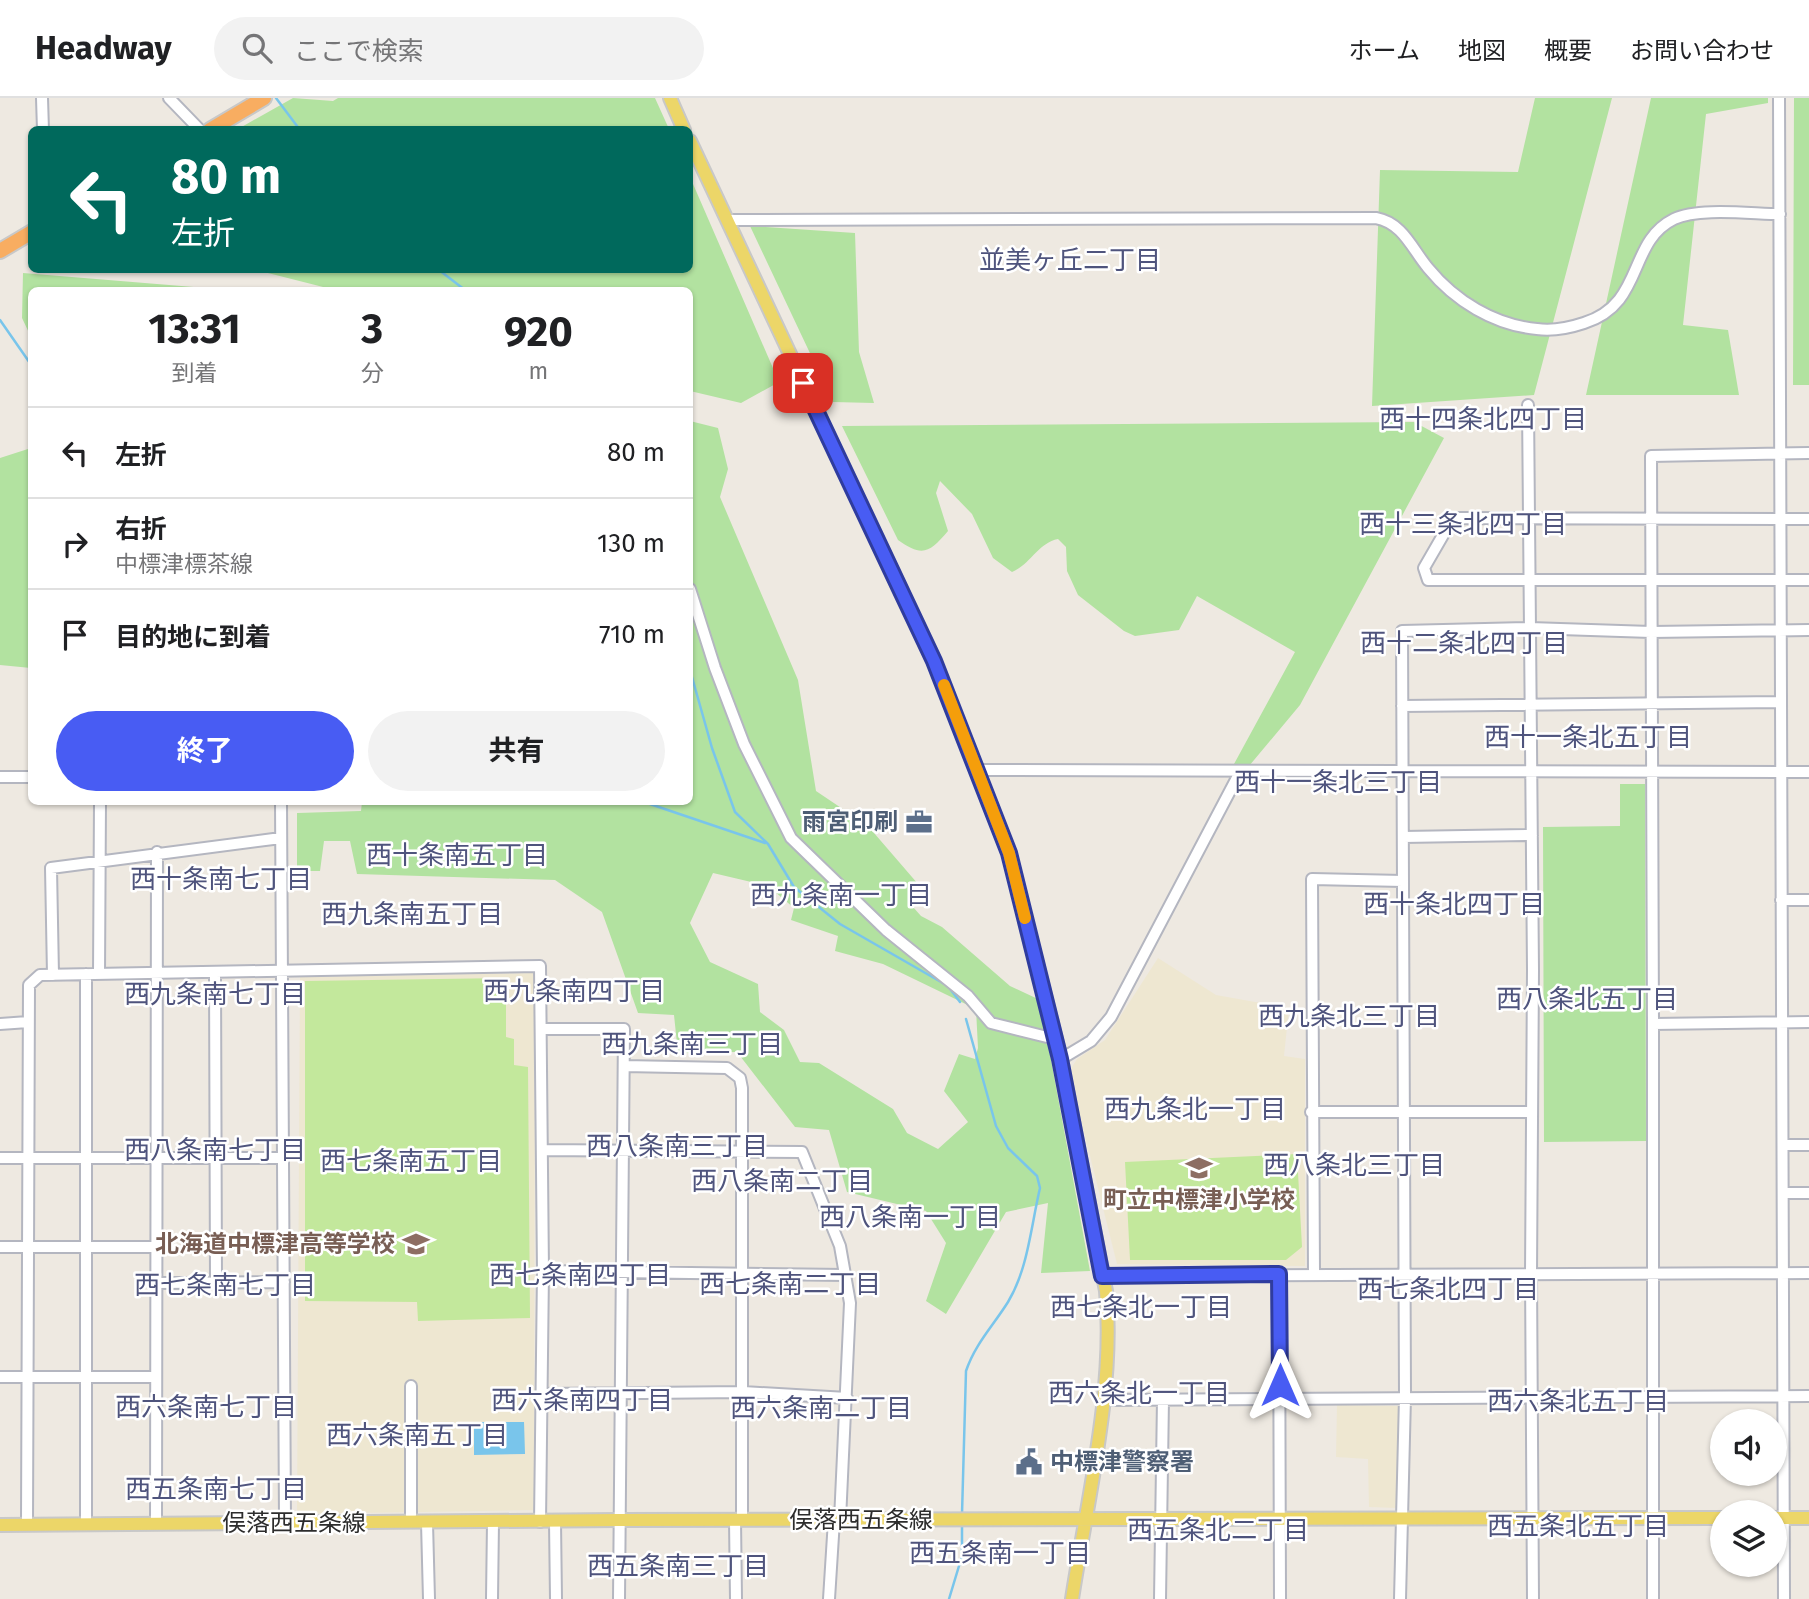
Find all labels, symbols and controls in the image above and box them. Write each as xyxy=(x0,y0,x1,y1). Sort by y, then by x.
search box xyxy=(214,17,704,80)
text: Headway xyxy=(35,28,172,68)
icon: search xyxy=(238,29,276,67)
text: ここで検索 xyxy=(294,36,424,67)
text: ホーム xyxy=(1349,37,1420,65)
text: 地図 xyxy=(1458,37,1506,65)
text: 概要 xyxy=(1544,37,1592,65)
text: お問い合わせ xyxy=(1630,37,1774,65)
text: 80 m xyxy=(171,147,281,206)
icon: left xyxy=(56,154,147,245)
text: 左折 xyxy=(171,214,235,252)
district label: 並美ヶ丘二丁目 xyxy=(979,245,1161,276)
text: 13:31 xyxy=(148,304,241,354)
text: 3 xyxy=(361,304,383,354)
text: 920 xyxy=(504,307,573,357)
pin xyxy=(773,353,833,413)
text: m xyxy=(529,357,548,385)
text: 到着 xyxy=(171,359,217,387)
text: 分 xyxy=(361,359,384,387)
icon: arrive xyxy=(784,364,822,402)
district label: 西十四条北四丁目 xyxy=(1379,404,1587,435)
icon: left xyxy=(56,434,94,472)
text: 80 m xyxy=(607,437,665,468)
text: 左折 xyxy=(115,440,167,471)
district label: 西十三条北四丁目 xyxy=(1359,509,1567,540)
text: 右折 xyxy=(115,514,167,545)
icon: right xyxy=(56,525,94,563)
text: 130 m xyxy=(597,528,665,559)
text: 中標津標茶線 xyxy=(115,550,253,578)
icon: arrive xyxy=(56,616,94,654)
text: 710 m xyxy=(599,619,665,650)
text: 目的地に到着 xyxy=(115,622,271,653)
district label: 西十二条北四丁目 xyxy=(1360,628,1568,659)
button: 終了 xyxy=(56,711,354,791)
button: 共有 xyxy=(368,711,665,791)
district label: 西十一条北五丁目 xyxy=(1484,722,1692,753)
district label: 西十一条北三丁目 xyxy=(1234,767,1442,798)
office icon: 雨宮印刷 xyxy=(904,807,934,837)
place label: 雨宮印刷 xyxy=(802,808,898,836)
district label: 西十条南五丁目 xyxy=(366,840,548,871)
district label: 西十条南七丁目 xyxy=(130,864,312,895)
district label: 西九条南一丁目 xyxy=(750,880,932,911)
district label: 西十条北四丁目 xyxy=(1363,889,1545,920)
district label: 西九条南五丁目 xyxy=(321,899,503,930)
district label: 西九条南四丁目 xyxy=(483,976,665,1007)
district label: 西九条南七丁目 xyxy=(124,979,306,1010)
district label: 西八条北五丁目 xyxy=(1496,984,1678,1015)
district label: 西九条北三丁目 xyxy=(1258,1001,1440,1032)
district label: 西九条南三丁目 xyxy=(601,1029,783,1060)
district label: 西九条北一丁目 xyxy=(1104,1094,1286,1125)
district label: 西八条南三丁目 xyxy=(586,1131,768,1162)
district label: 西八条南七丁目 xyxy=(124,1135,306,1166)
district label: 西七条南五丁目 xyxy=(320,1146,502,1177)
district label: 西八条北三丁目 xyxy=(1263,1150,1445,1181)
school or university icon: 町立中標津小学校 xyxy=(1184,1153,1214,1183)
district label: 西八条南二丁目 xyxy=(691,1166,873,1197)
place label: 町立中標津小学校 xyxy=(1103,1186,1295,1214)
district label: 西八条南一丁目 xyxy=(819,1202,1001,1233)
school or university icon: 北海道中標津高等学校 xyxy=(401,1229,431,1259)
place label: 北海道中標津高等学校 xyxy=(155,1230,395,1258)
district label: 西七条南四丁目 xyxy=(489,1260,671,1291)
district label: 西七条南二丁目 xyxy=(699,1269,881,1300)
district label: 西七条南七丁目 xyxy=(134,1270,316,1301)
district label: 西七条北四丁目 xyxy=(1357,1274,1539,1305)
district label: 西七条北一丁目 xyxy=(1050,1292,1232,1323)
position arrow xyxy=(1243,1348,1317,1422)
district label: 西六条北一丁目 xyxy=(1048,1378,1230,1409)
district label: 西六条南四丁目 xyxy=(491,1385,673,1416)
district label: 西六条北五丁目 xyxy=(1487,1386,1669,1417)
district label: 西六条南七丁目 xyxy=(115,1392,297,1423)
district label: 西六条南二丁目 xyxy=(730,1393,912,1424)
map controls xyxy=(1710,1409,1787,1577)
button: sound xyxy=(1710,1409,1787,1486)
district label: 西六条南五丁目 xyxy=(326,1420,508,1451)
public building icon: 中標津警察署 xyxy=(1014,1447,1044,1477)
place label: 中標津警察署 xyxy=(1050,1448,1194,1476)
district label: 西五条南七丁目 xyxy=(125,1474,307,1505)
button: layers xyxy=(1710,1500,1787,1577)
street label: 俣落西五条線 xyxy=(789,1506,933,1534)
street label: 俣落西五条線 xyxy=(222,1509,366,1537)
district label: 西五条北五丁目 xyxy=(1487,1511,1669,1542)
district label: 西五条北二丁目 xyxy=(1127,1515,1309,1546)
district label: 西五条南一丁目 xyxy=(909,1538,1091,1569)
district label: 西五条南三丁目 xyxy=(587,1551,769,1582)

